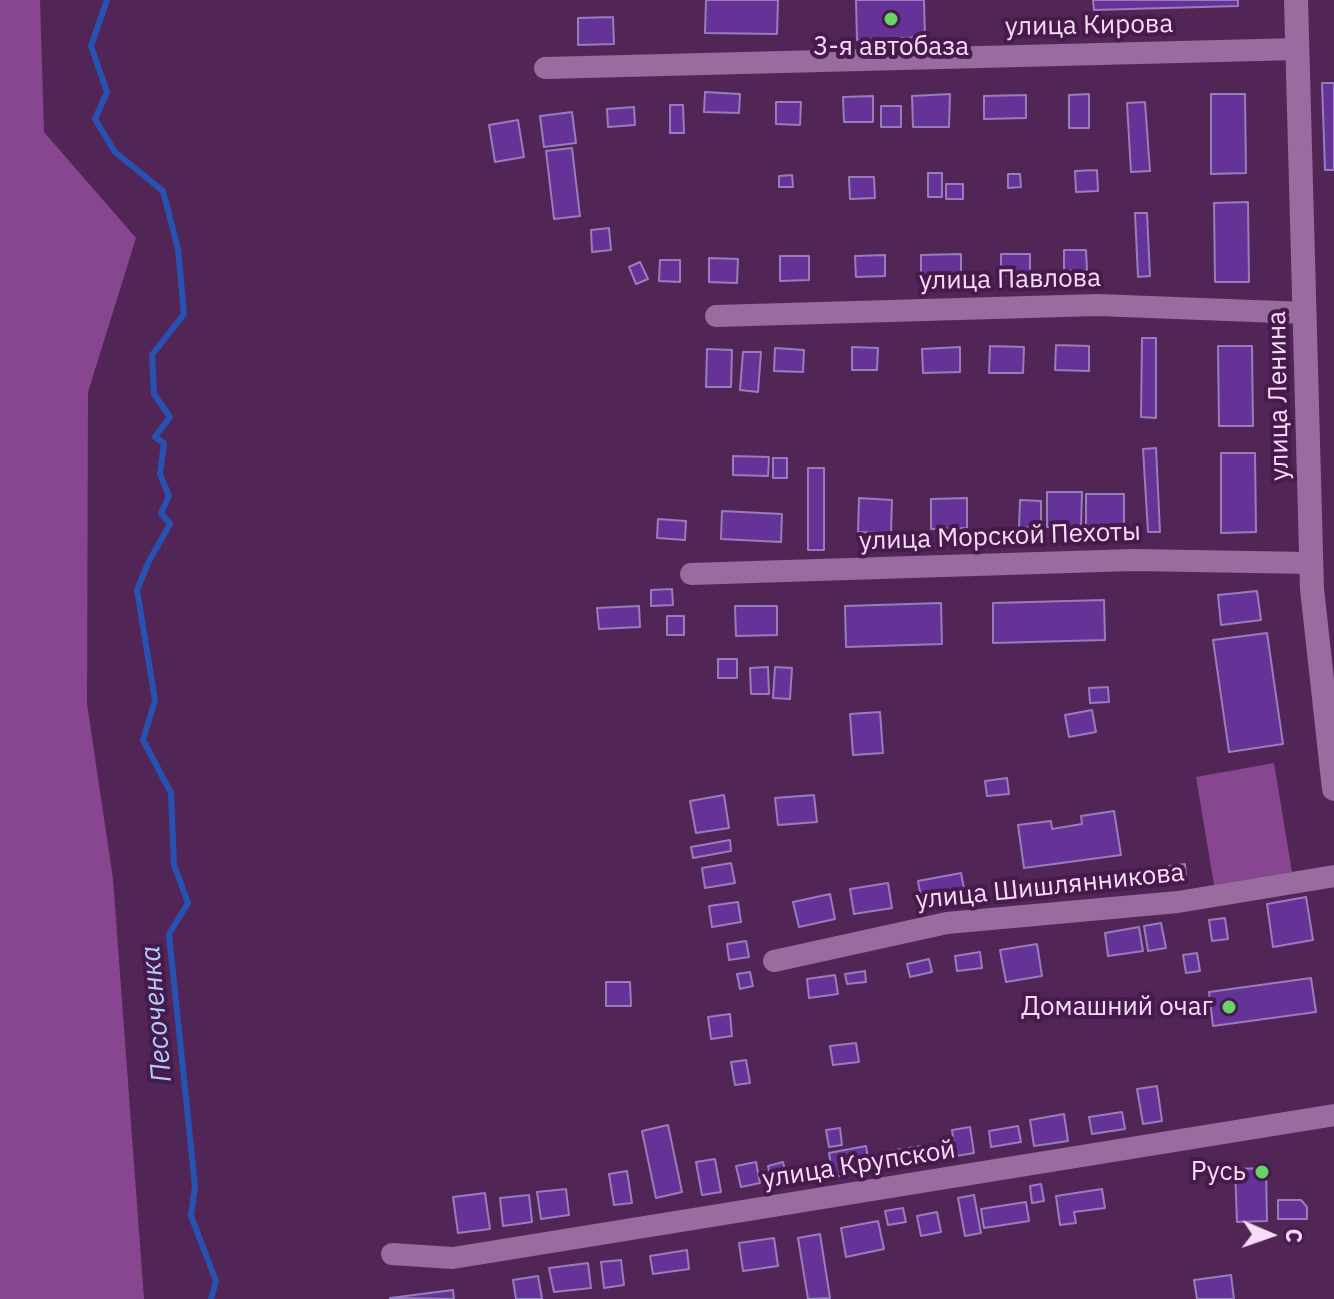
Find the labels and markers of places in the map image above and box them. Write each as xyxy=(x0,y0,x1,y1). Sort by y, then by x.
marker: 3-я автобаза xyxy=(882,10,900,28)
place label: 3-я автобаза xyxy=(813,31,969,63)
place label: Домашний очаг xyxy=(1021,991,1213,1023)
marker: Домашний очаг xyxy=(1220,998,1238,1016)
place label: Русь xyxy=(1191,1156,1246,1188)
marker: Русь xyxy=(1253,1163,1271,1181)

